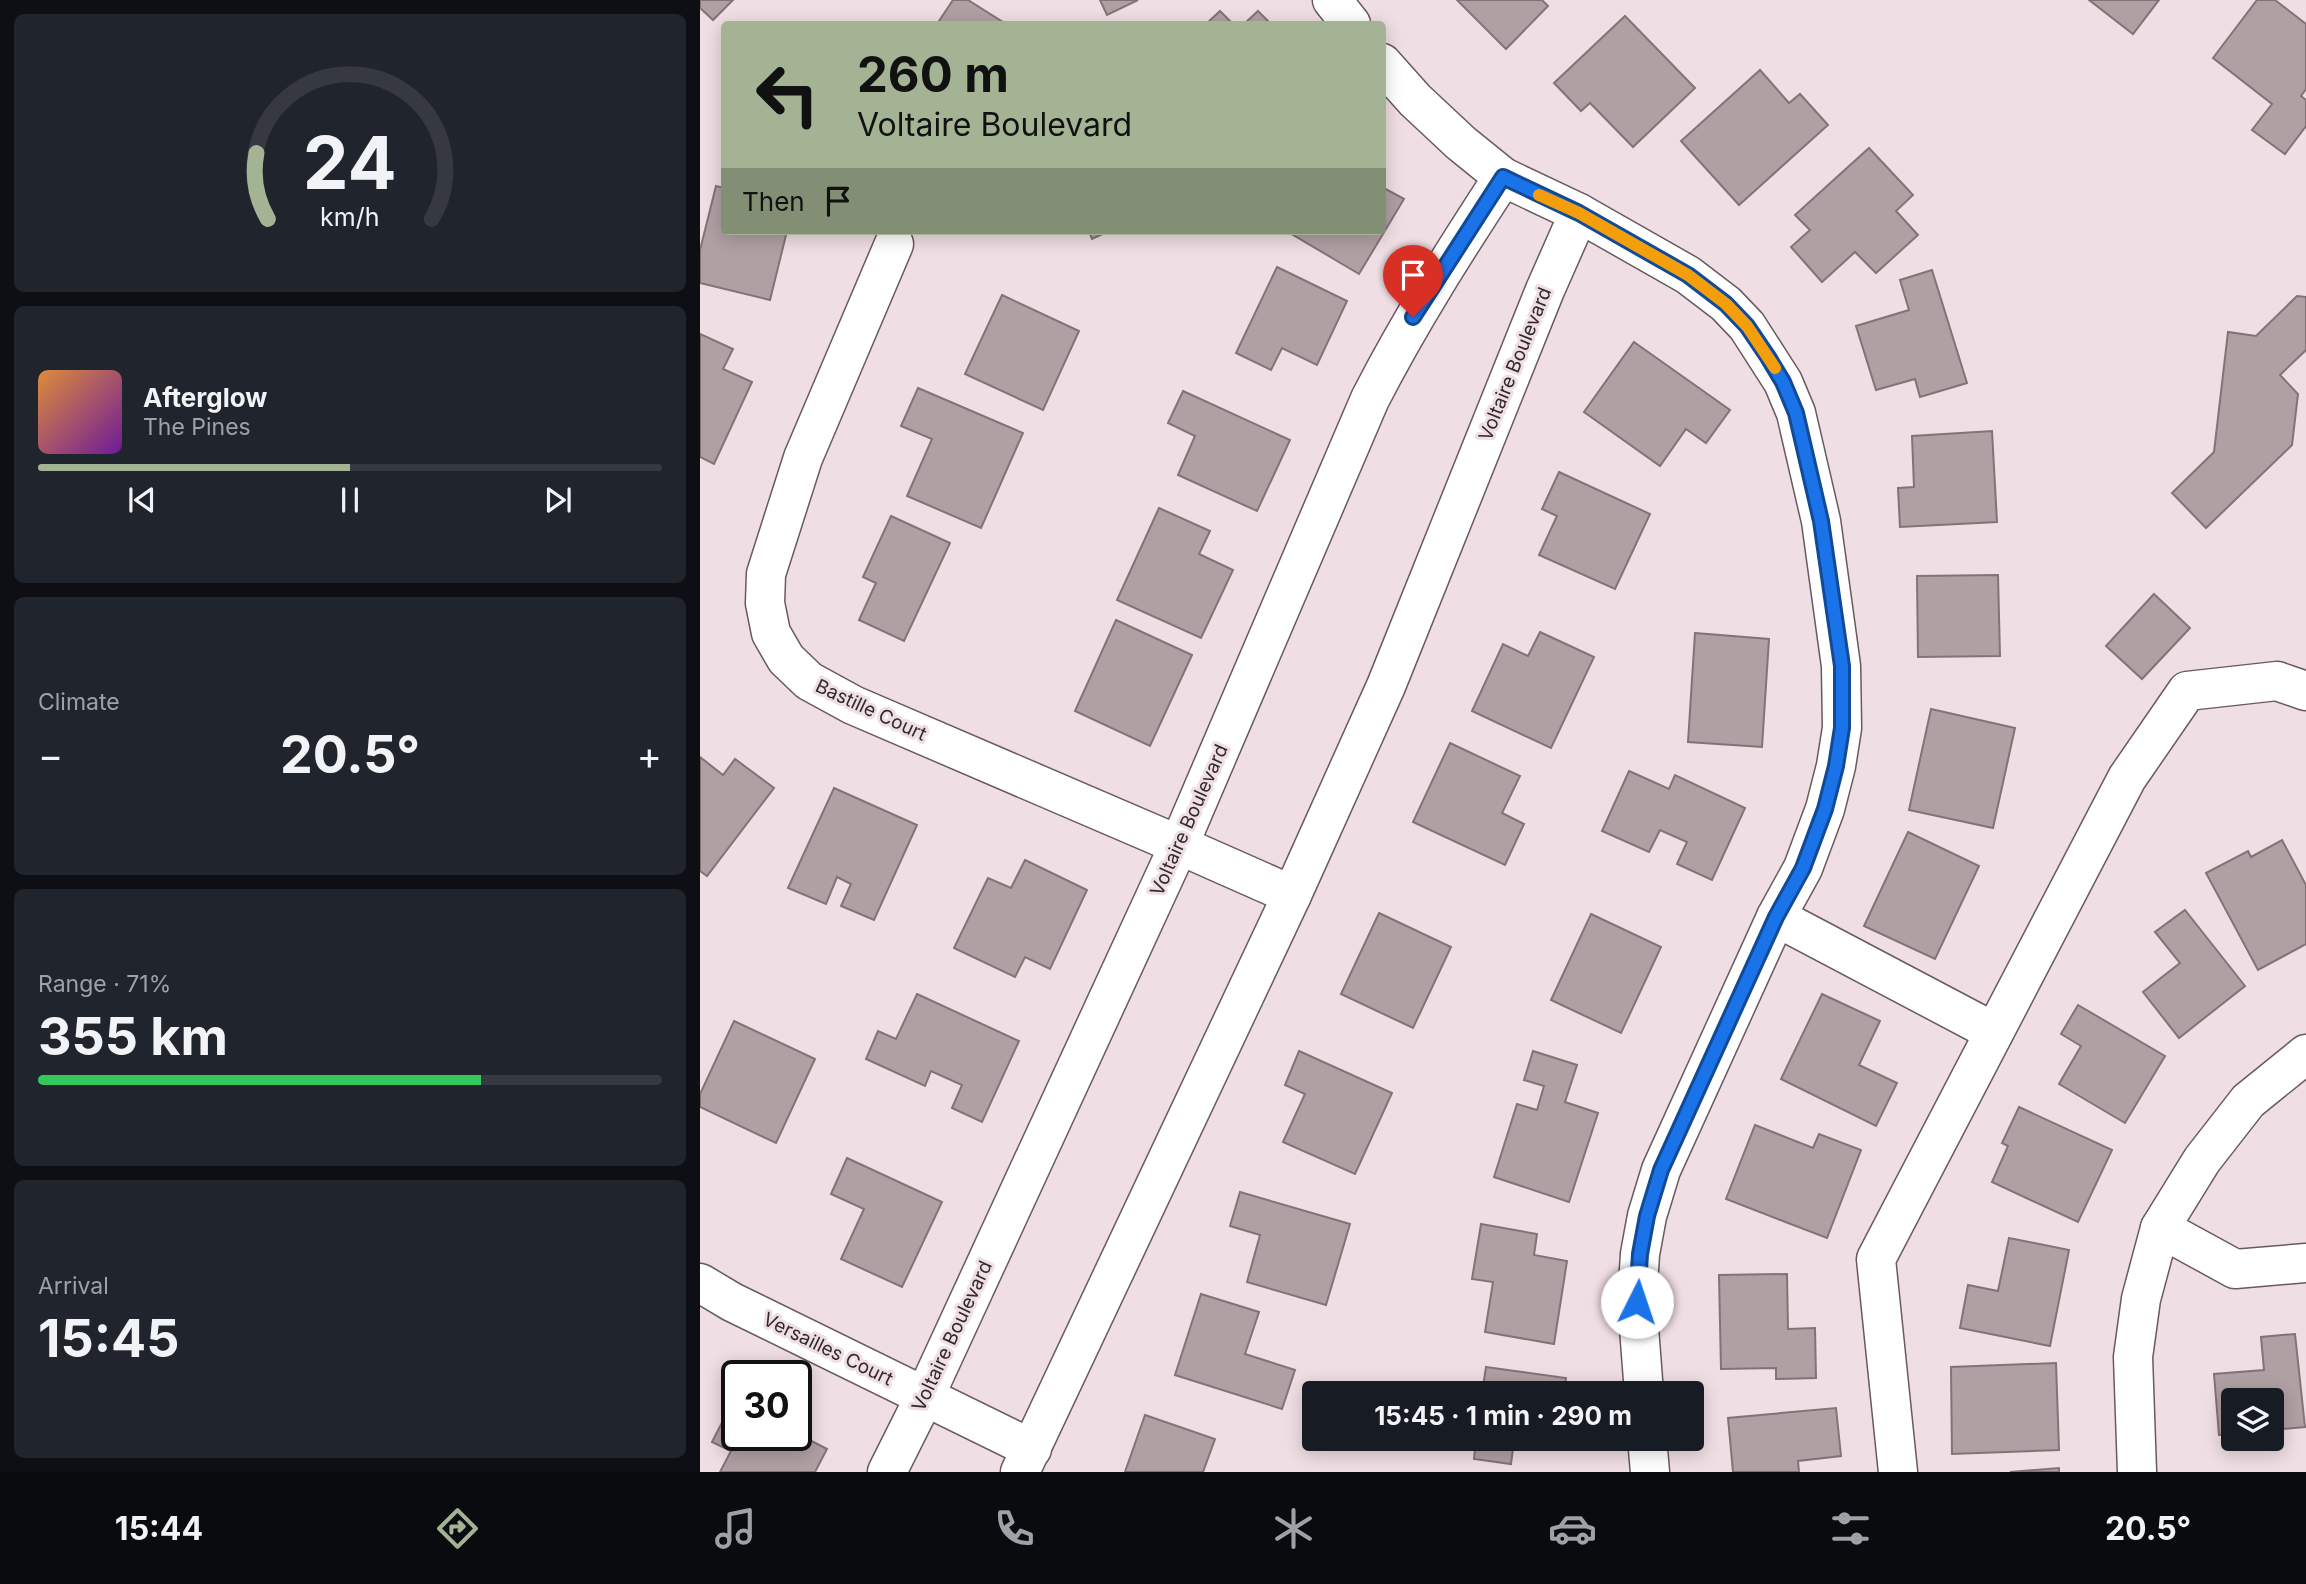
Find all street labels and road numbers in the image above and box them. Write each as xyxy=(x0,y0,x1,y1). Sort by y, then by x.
street label: Voltaire Boulevard xyxy=(1474,284,1556,444)
street label: Bastille Court xyxy=(812,674,930,746)
street label: Voltaire Boulevard xyxy=(1145,741,1233,899)
street label: Voltaire Boulevard xyxy=(907,1257,997,1415)
street label: Versailles Court xyxy=(759,1308,897,1390)

